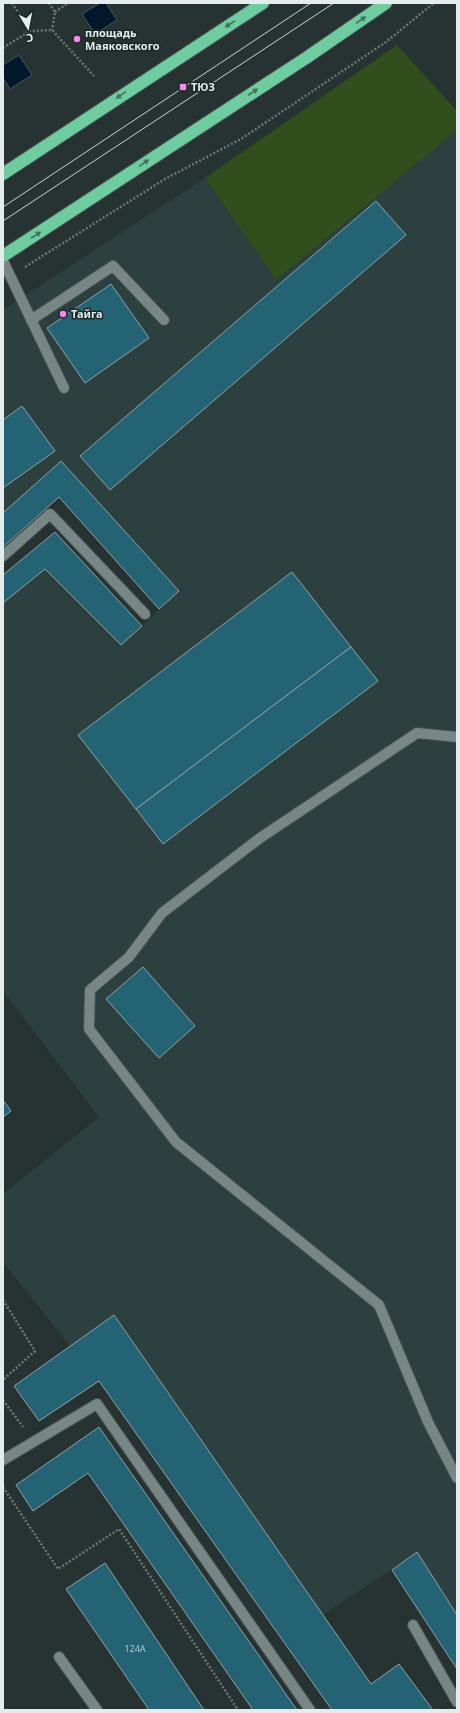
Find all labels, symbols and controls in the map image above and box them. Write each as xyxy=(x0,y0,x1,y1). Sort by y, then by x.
north arrow xyxy=(8,8,48,48)
one-way arrow xyxy=(356,16,366,24)
one-way arrow xyxy=(225,20,236,28)
place label: площадь Маяковского xyxy=(85,25,160,53)
text: С xyxy=(25,30,35,46)
marker: площадь Маяковского xyxy=(72,34,82,44)
place label: ТЮЗ xyxy=(191,79,215,94)
marker: ТЮЗ xyxy=(178,82,188,92)
one-way arrow xyxy=(248,88,258,96)
one-way arrow xyxy=(116,91,127,99)
one-way arrow xyxy=(139,159,149,167)
one-way arrow xyxy=(30,231,41,238)
place label: Тайга xyxy=(71,306,103,321)
marker: Тайга xyxy=(58,309,68,319)
house number: 124А xyxy=(124,1642,146,1655)

